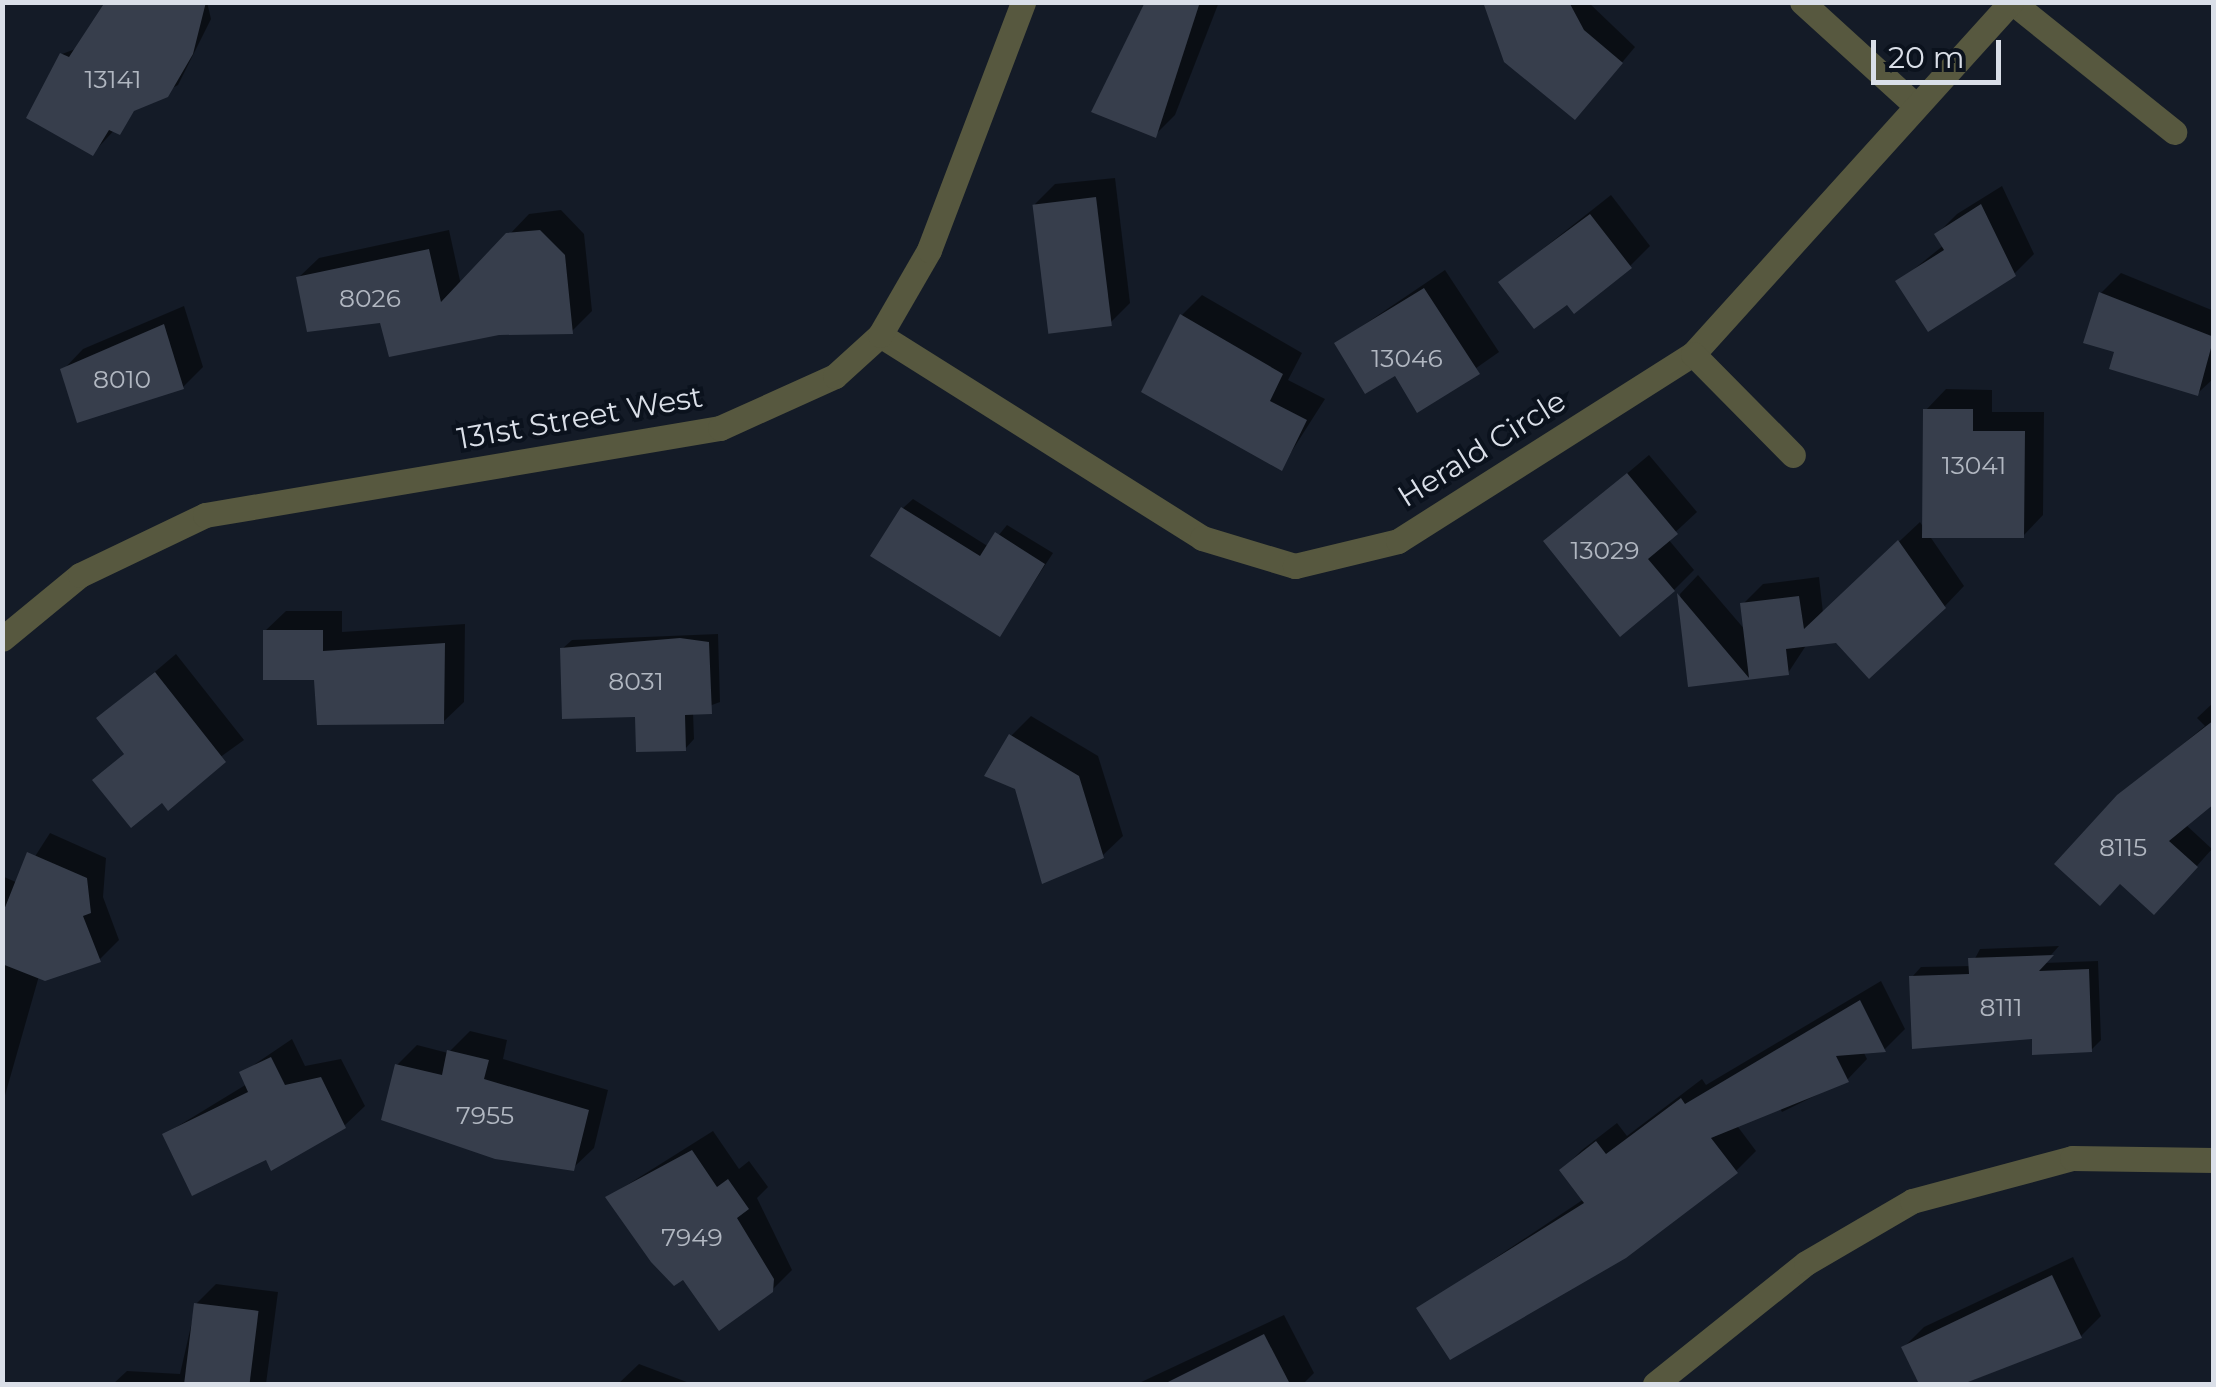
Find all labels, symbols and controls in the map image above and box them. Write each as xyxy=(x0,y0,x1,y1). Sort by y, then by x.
scale bar xyxy=(1876,20,2006,82)
text: 20 m xyxy=(1888,39,1965,76)
house number: 13141 xyxy=(84,64,142,94)
house number: 8026 xyxy=(339,283,401,313)
house number: 13046 xyxy=(1371,343,1443,373)
house number: 8010 xyxy=(93,364,151,394)
street label: 131st Street West xyxy=(455,379,705,457)
street label: Herald Circle xyxy=(1391,383,1573,515)
house number: 13041 xyxy=(1942,450,2006,480)
house number: 13029 xyxy=(1570,535,1640,565)
house number: 8031 xyxy=(608,666,664,696)
house number: 8115 xyxy=(2099,832,2147,862)
house number: 8111 xyxy=(1979,992,2023,1022)
house number: 7955 xyxy=(456,1100,514,1130)
house number: 7949 xyxy=(661,1222,723,1252)

